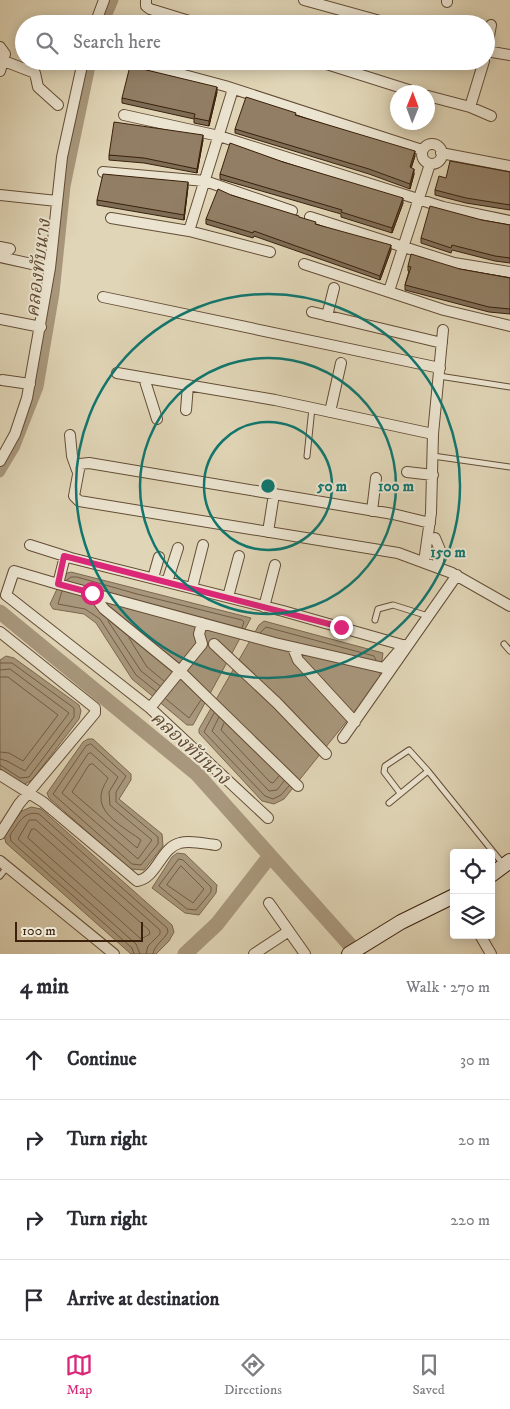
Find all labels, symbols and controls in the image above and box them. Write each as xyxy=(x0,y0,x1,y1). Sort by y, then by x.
search box xyxy=(15,15,495,70)
icon: search xyxy=(33,29,61,57)
text: Search here xyxy=(73,31,161,54)
north arrow xyxy=(390,85,435,130)
water label: คลองทับนาง xyxy=(21,216,56,319)
centre of rings xyxy=(259,477,277,495)
text: 50 m xyxy=(316,477,348,496)
text: 100 m xyxy=(378,477,415,496)
text: 150 m xyxy=(430,543,466,562)
route start xyxy=(81,582,104,605)
route end xyxy=(330,616,353,639)
water label: คลองทับนาง xyxy=(146,706,236,791)
map controls xyxy=(450,849,495,939)
button: locate xyxy=(450,849,495,894)
button: layers xyxy=(450,894,495,939)
scale bar xyxy=(15,919,142,942)
text: 100 m xyxy=(22,922,56,940)
text: 4 min xyxy=(20,974,69,1000)
text: Walk · 270 m xyxy=(406,977,490,997)
icon: ahead xyxy=(20,1046,48,1074)
text: Continue xyxy=(67,1048,137,1071)
text: 30 m xyxy=(460,1050,490,1070)
icon: right xyxy=(20,1126,48,1154)
text: Turn right xyxy=(67,1128,147,1151)
text: 20 m xyxy=(458,1130,490,1150)
icon: right xyxy=(20,1206,48,1234)
text: Turn right xyxy=(67,1208,147,1231)
text: 220 m xyxy=(450,1210,490,1230)
icon: arrive xyxy=(20,1286,48,1314)
text: Arrive at destination xyxy=(67,1288,219,1311)
tab: Map xyxy=(65,1351,93,1399)
tab: Directions xyxy=(224,1351,282,1399)
tab: Saved xyxy=(413,1351,445,1399)

